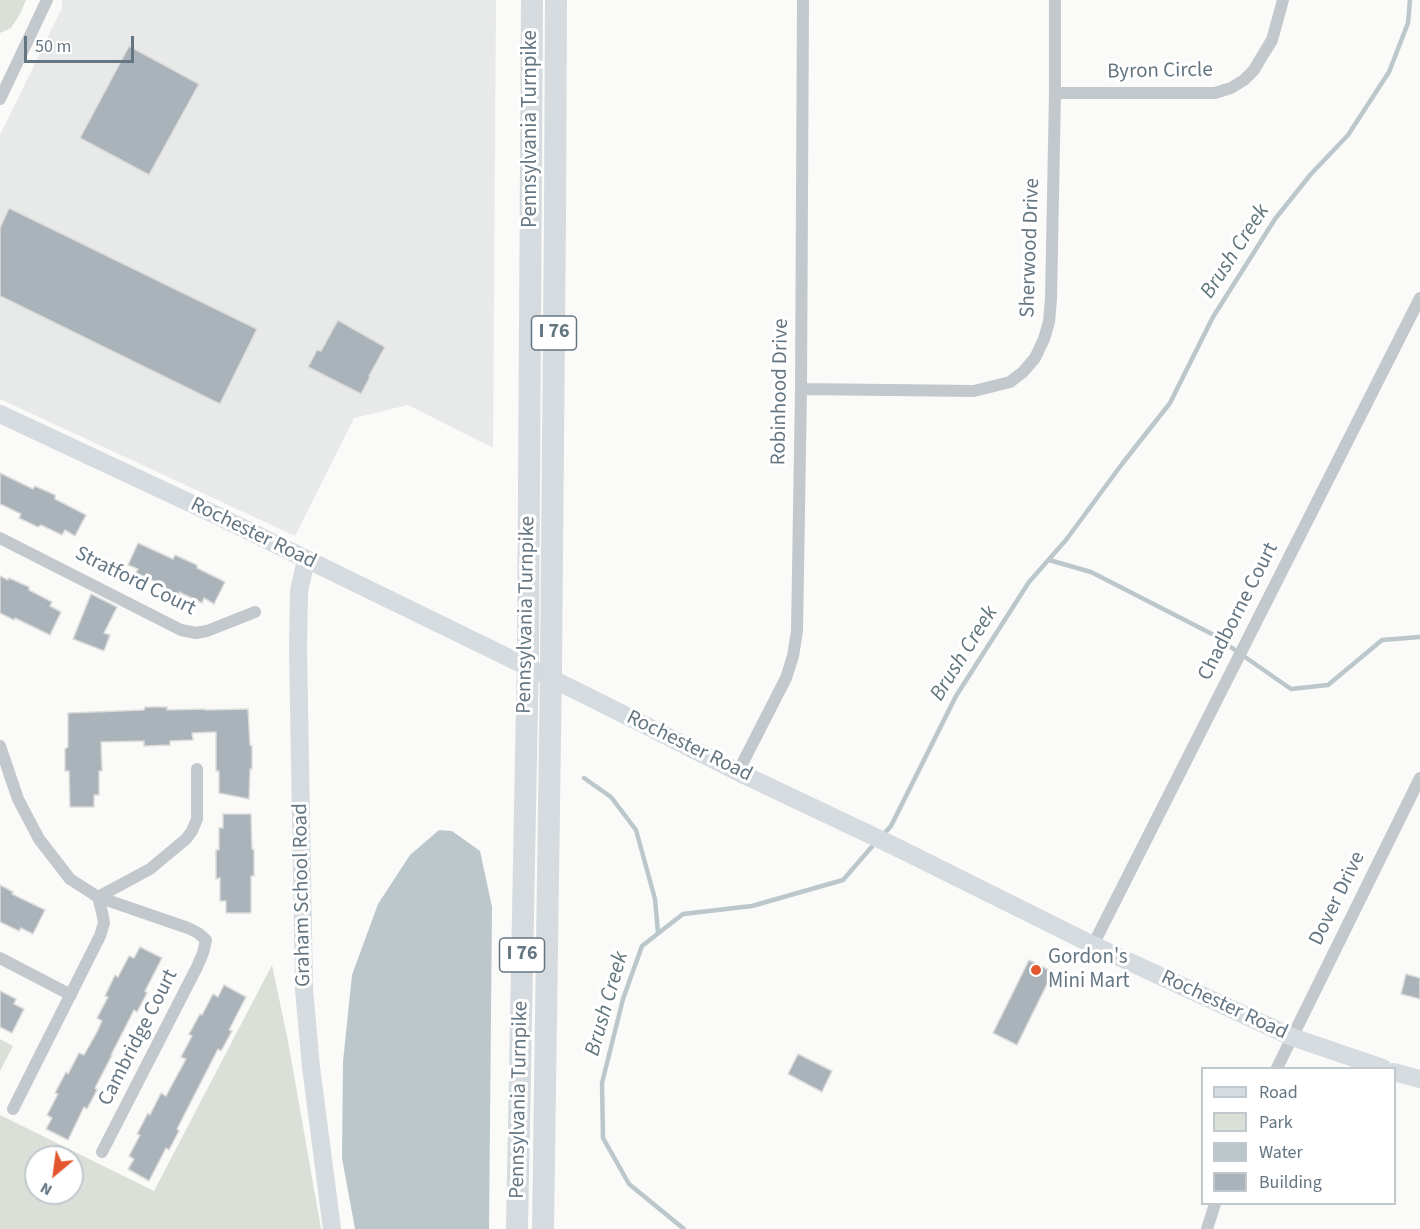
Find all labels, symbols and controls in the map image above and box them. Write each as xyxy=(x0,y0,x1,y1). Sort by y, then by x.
scale bar xyxy=(27,24,136,62)
street label: Pennsylvania Turnpike xyxy=(518,30,544,228)
text: 50 m xyxy=(35,34,71,59)
street label: Byron Circle xyxy=(1107,58,1213,86)
street label: Sherwood Drive xyxy=(1016,178,1046,318)
water label: Brush Creek xyxy=(1196,200,1276,304)
road number: I 76 xyxy=(532,316,576,350)
street label: Robinhood Drive xyxy=(767,318,795,466)
street label: Rochester Road xyxy=(186,493,320,575)
street label: Pennsylvania Turnpike xyxy=(513,516,541,714)
street label: Chadborne Court xyxy=(1193,539,1285,685)
street label: Stratford Court xyxy=(70,542,200,622)
water label: Brush Creek xyxy=(925,602,1005,706)
street label: Rochester Road xyxy=(622,706,756,788)
street label: Graham School Road xyxy=(289,803,317,987)
street label: Dover Drive xyxy=(1304,848,1372,950)
road number: I 76 xyxy=(500,938,544,972)
place label: Gordon's Mini Mart xyxy=(1048,945,1130,995)
water label: Brush Creek xyxy=(581,949,635,1059)
marker: Gordon's Mini Mart xyxy=(1029,963,1043,977)
street label: Cambridge Court xyxy=(94,966,184,1110)
street label: Rochester Road xyxy=(1157,966,1291,1046)
street label: Pennsylvania Turnpike xyxy=(506,1001,534,1199)
legend xyxy=(1201,1067,1396,1205)
text: Road xyxy=(1259,1080,1298,1105)
text: Park xyxy=(1259,1110,1293,1135)
text: Water xyxy=(1259,1140,1303,1165)
north arrow xyxy=(24,1145,84,1205)
text: Building xyxy=(1259,1170,1322,1195)
text: N xyxy=(36,1177,56,1201)

